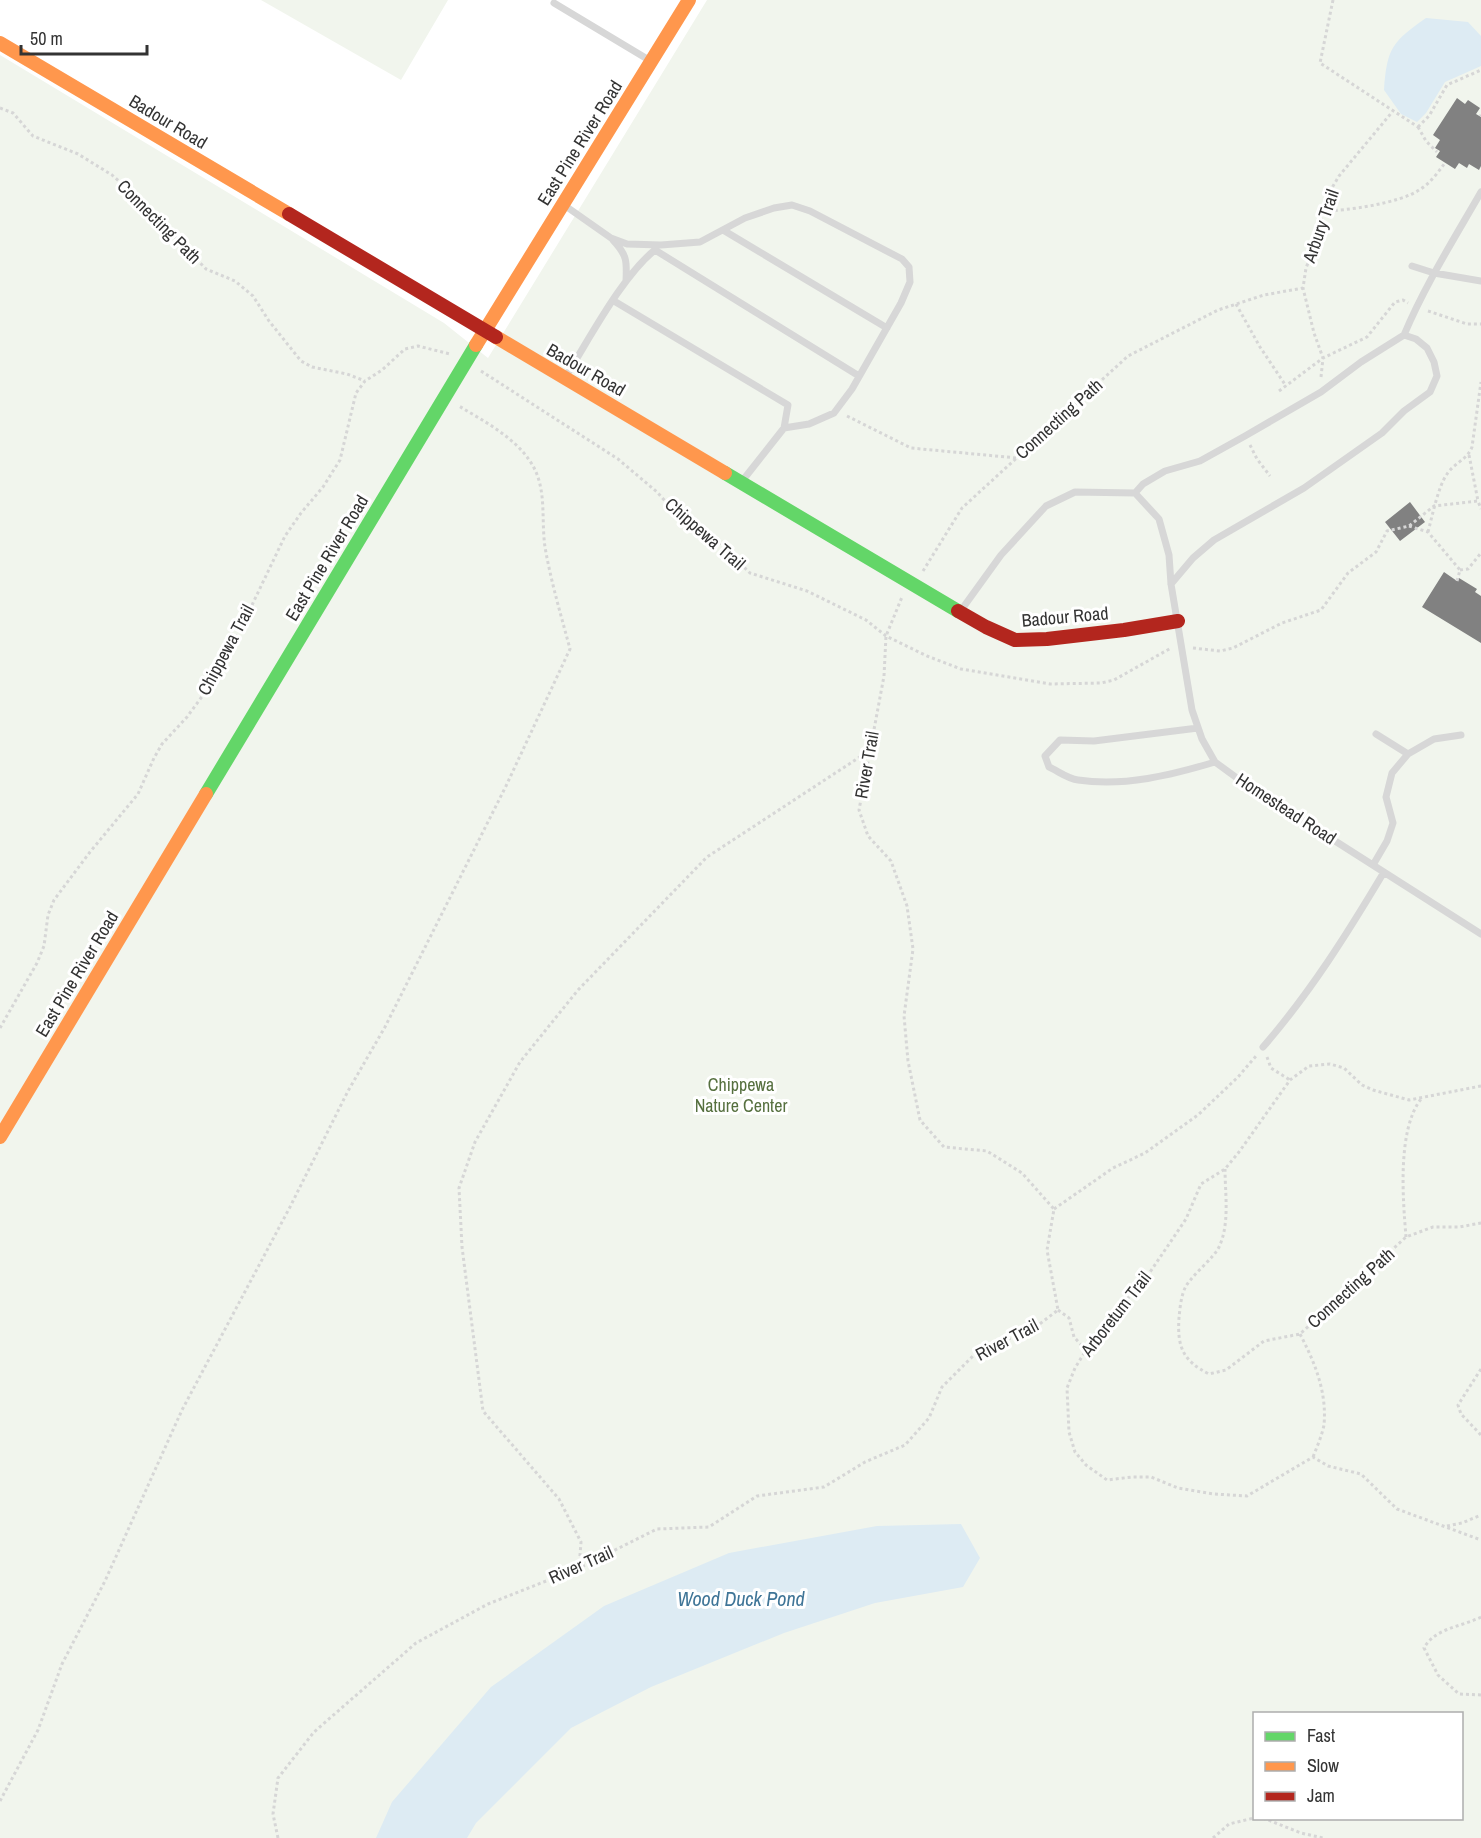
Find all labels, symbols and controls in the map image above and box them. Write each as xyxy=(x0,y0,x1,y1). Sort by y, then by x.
scale bar xyxy=(21,18,147,56)
text: 50 m xyxy=(30,26,63,51)
street label: East Pine River Road xyxy=(531,76,628,210)
street label: Badour Road xyxy=(125,88,212,155)
street label: Connecting Path xyxy=(112,174,207,269)
street label: Arbury Trail xyxy=(1296,186,1345,267)
street label: Badour Road xyxy=(542,337,630,402)
street label: Connecting Path xyxy=(1009,373,1108,465)
street label: East Pine River Road xyxy=(279,490,374,625)
street label: Chippewa Trail xyxy=(660,492,751,576)
street label: Chippewa Trail xyxy=(191,600,260,699)
street label: Badour Road xyxy=(1021,600,1109,633)
street label: River Trail xyxy=(848,729,885,801)
street label: Homestead Road xyxy=(1231,767,1341,850)
street label: East Pine River Road xyxy=(29,906,124,1041)
park label: Chippewa Nature Center xyxy=(695,1072,787,1118)
street label: Connecting Path xyxy=(1301,1242,1400,1334)
street label: Arboretum Trail xyxy=(1074,1266,1157,1362)
street label: River Trail xyxy=(971,1313,1043,1367)
street label: River Trail xyxy=(545,1539,617,1590)
water label: Wood Duck Pond xyxy=(677,1585,806,1612)
legend xyxy=(1253,1712,1463,1820)
text: Fast xyxy=(1307,1723,1335,1748)
text: Slow xyxy=(1307,1753,1339,1778)
text: Jam xyxy=(1307,1783,1335,1808)

